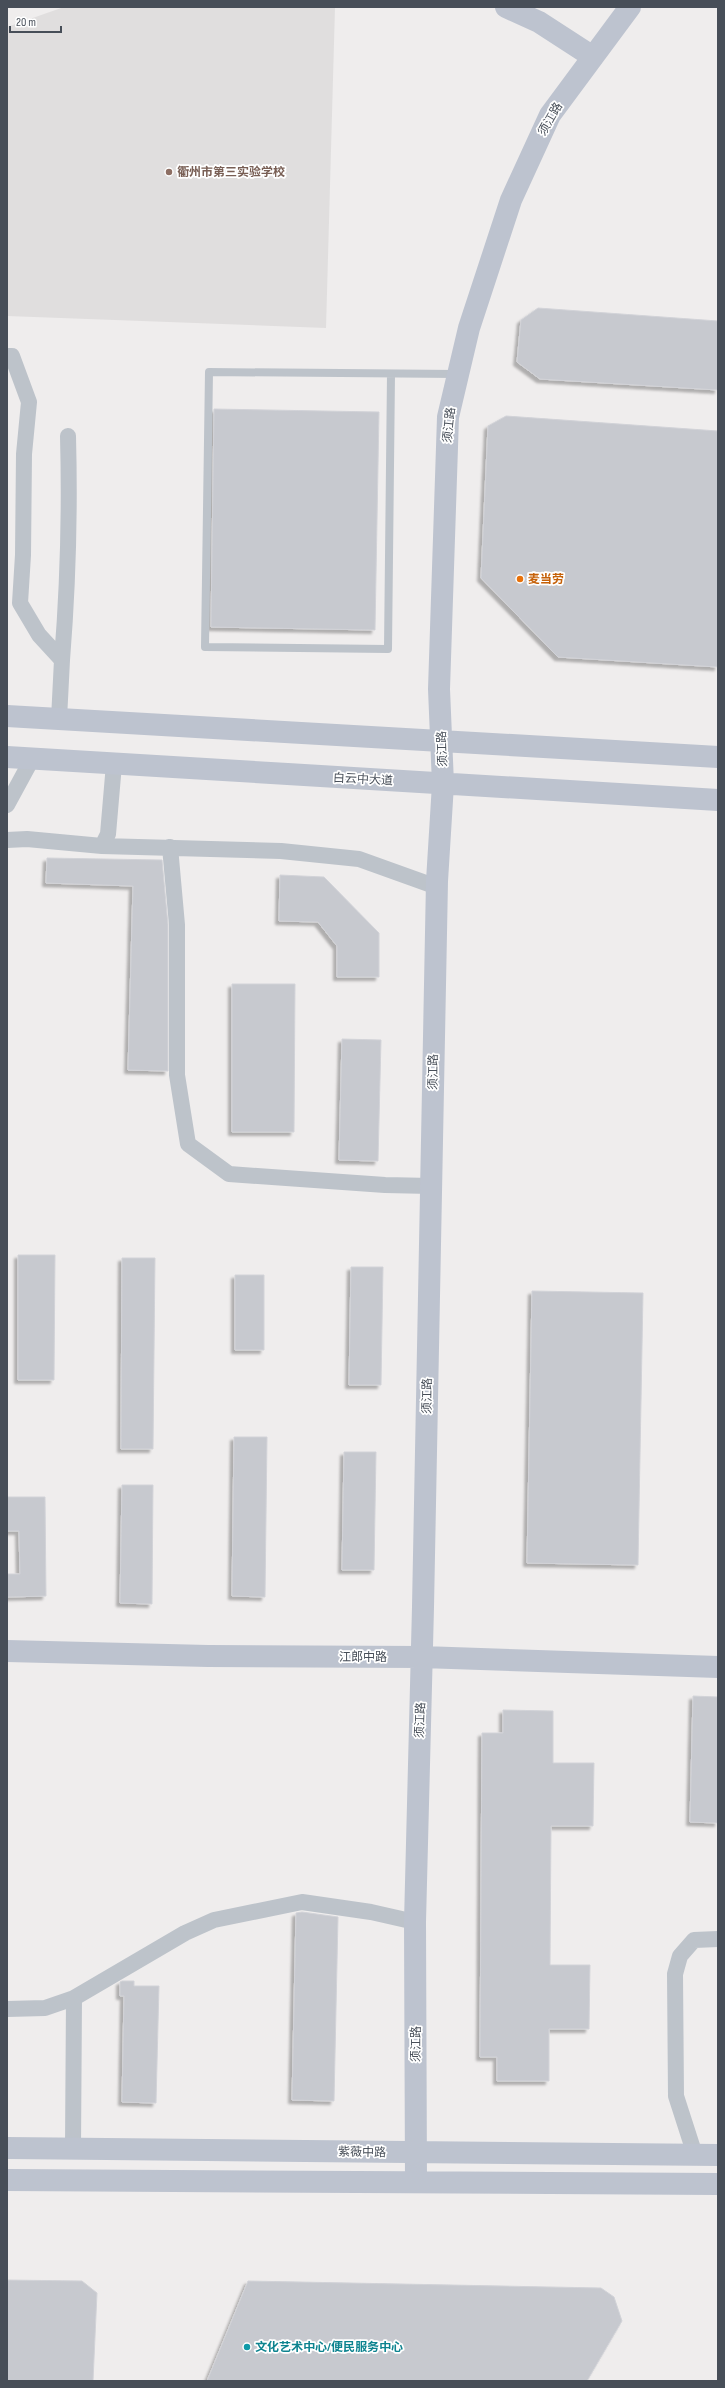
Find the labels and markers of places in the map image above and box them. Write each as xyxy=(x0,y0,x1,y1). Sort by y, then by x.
place label: 衢州市第三实验学校 xyxy=(177,165,285,180)
marker: 衢州市第三实验学校 xyxy=(164,167,174,177)
place label: 麦当劳 xyxy=(528,572,564,587)
marker: 麦当劳 xyxy=(515,574,525,584)
place label: 文化艺术中心/便民服务中心 xyxy=(255,2340,403,2355)
marker: 文化艺术中心/便民服务中心 xyxy=(242,2342,252,2352)

